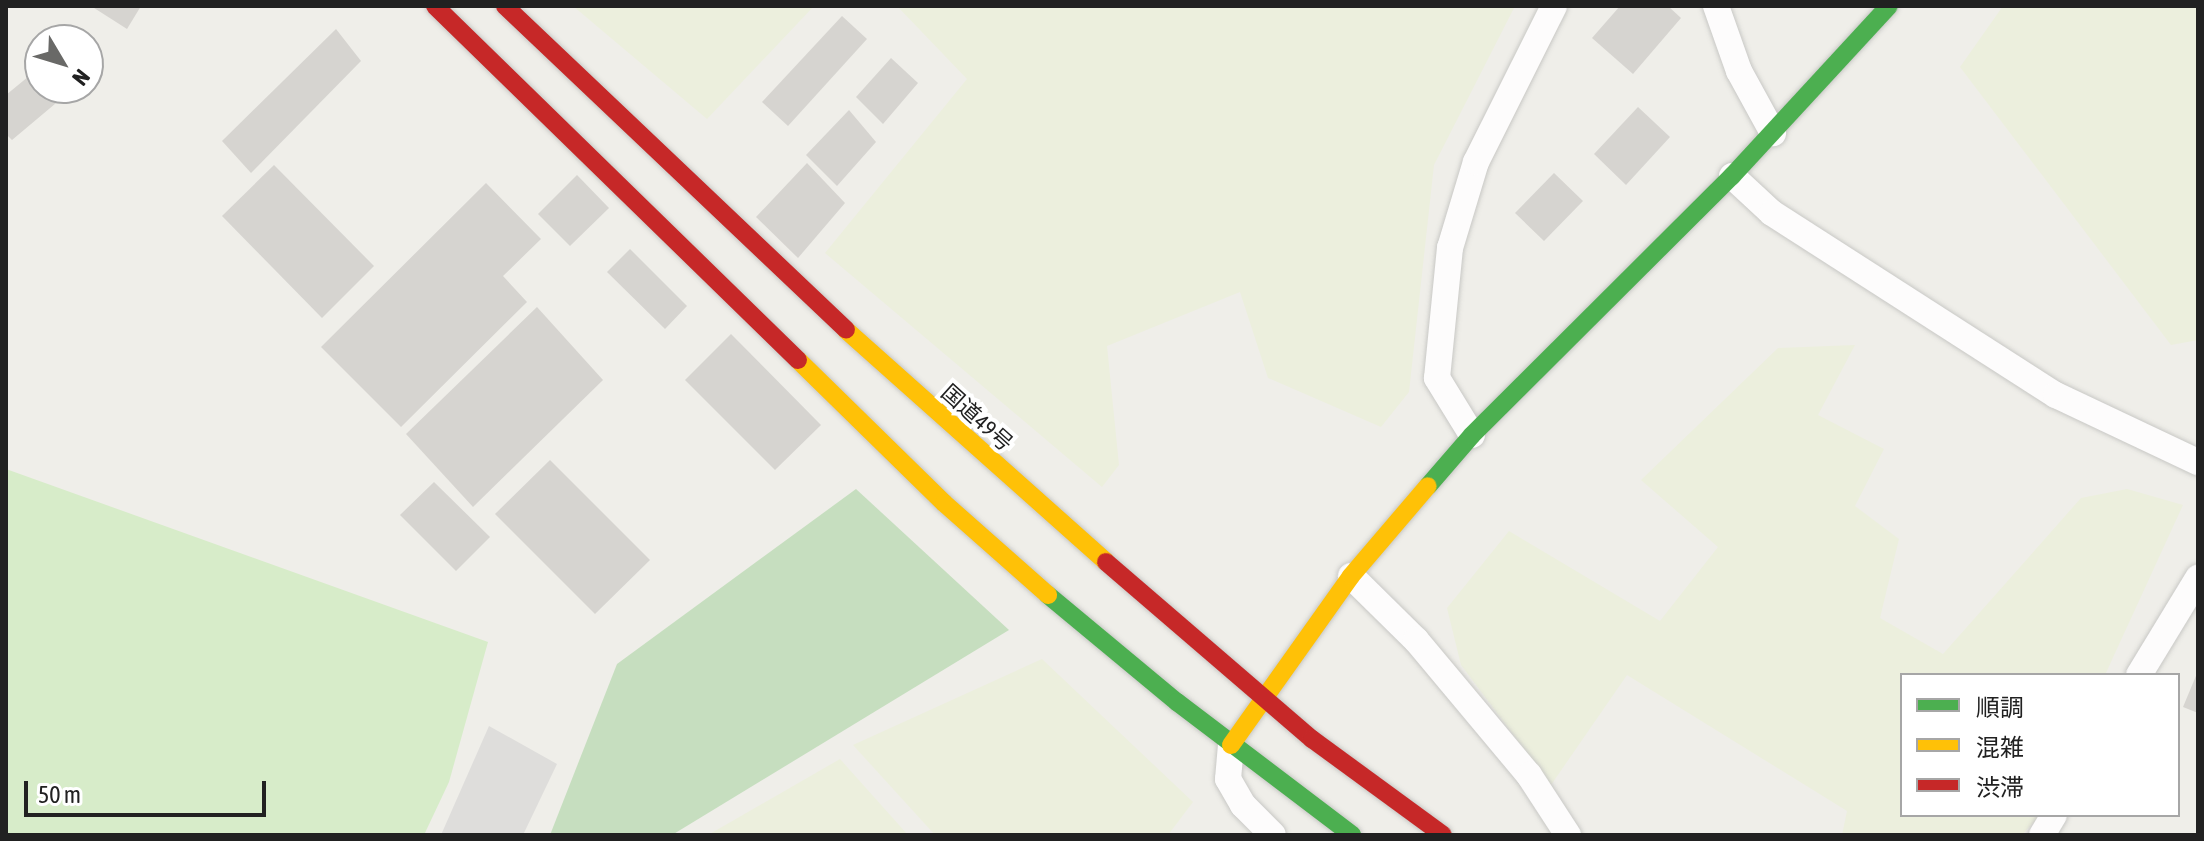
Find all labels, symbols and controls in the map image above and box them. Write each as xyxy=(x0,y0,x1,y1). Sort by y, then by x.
north arrow xyxy=(24,24,104,104)
text: N xyxy=(67,64,96,91)
street label: 国道49号 xyxy=(936,379,1018,457)
legend xyxy=(1900,673,2180,817)
text: 順調 xyxy=(1976,694,2024,721)
text: 混雑 xyxy=(1976,734,2024,761)
scale bar xyxy=(28,765,270,815)
text: 渋滞 xyxy=(1976,774,2024,801)
text: 50 m xyxy=(38,781,81,808)

